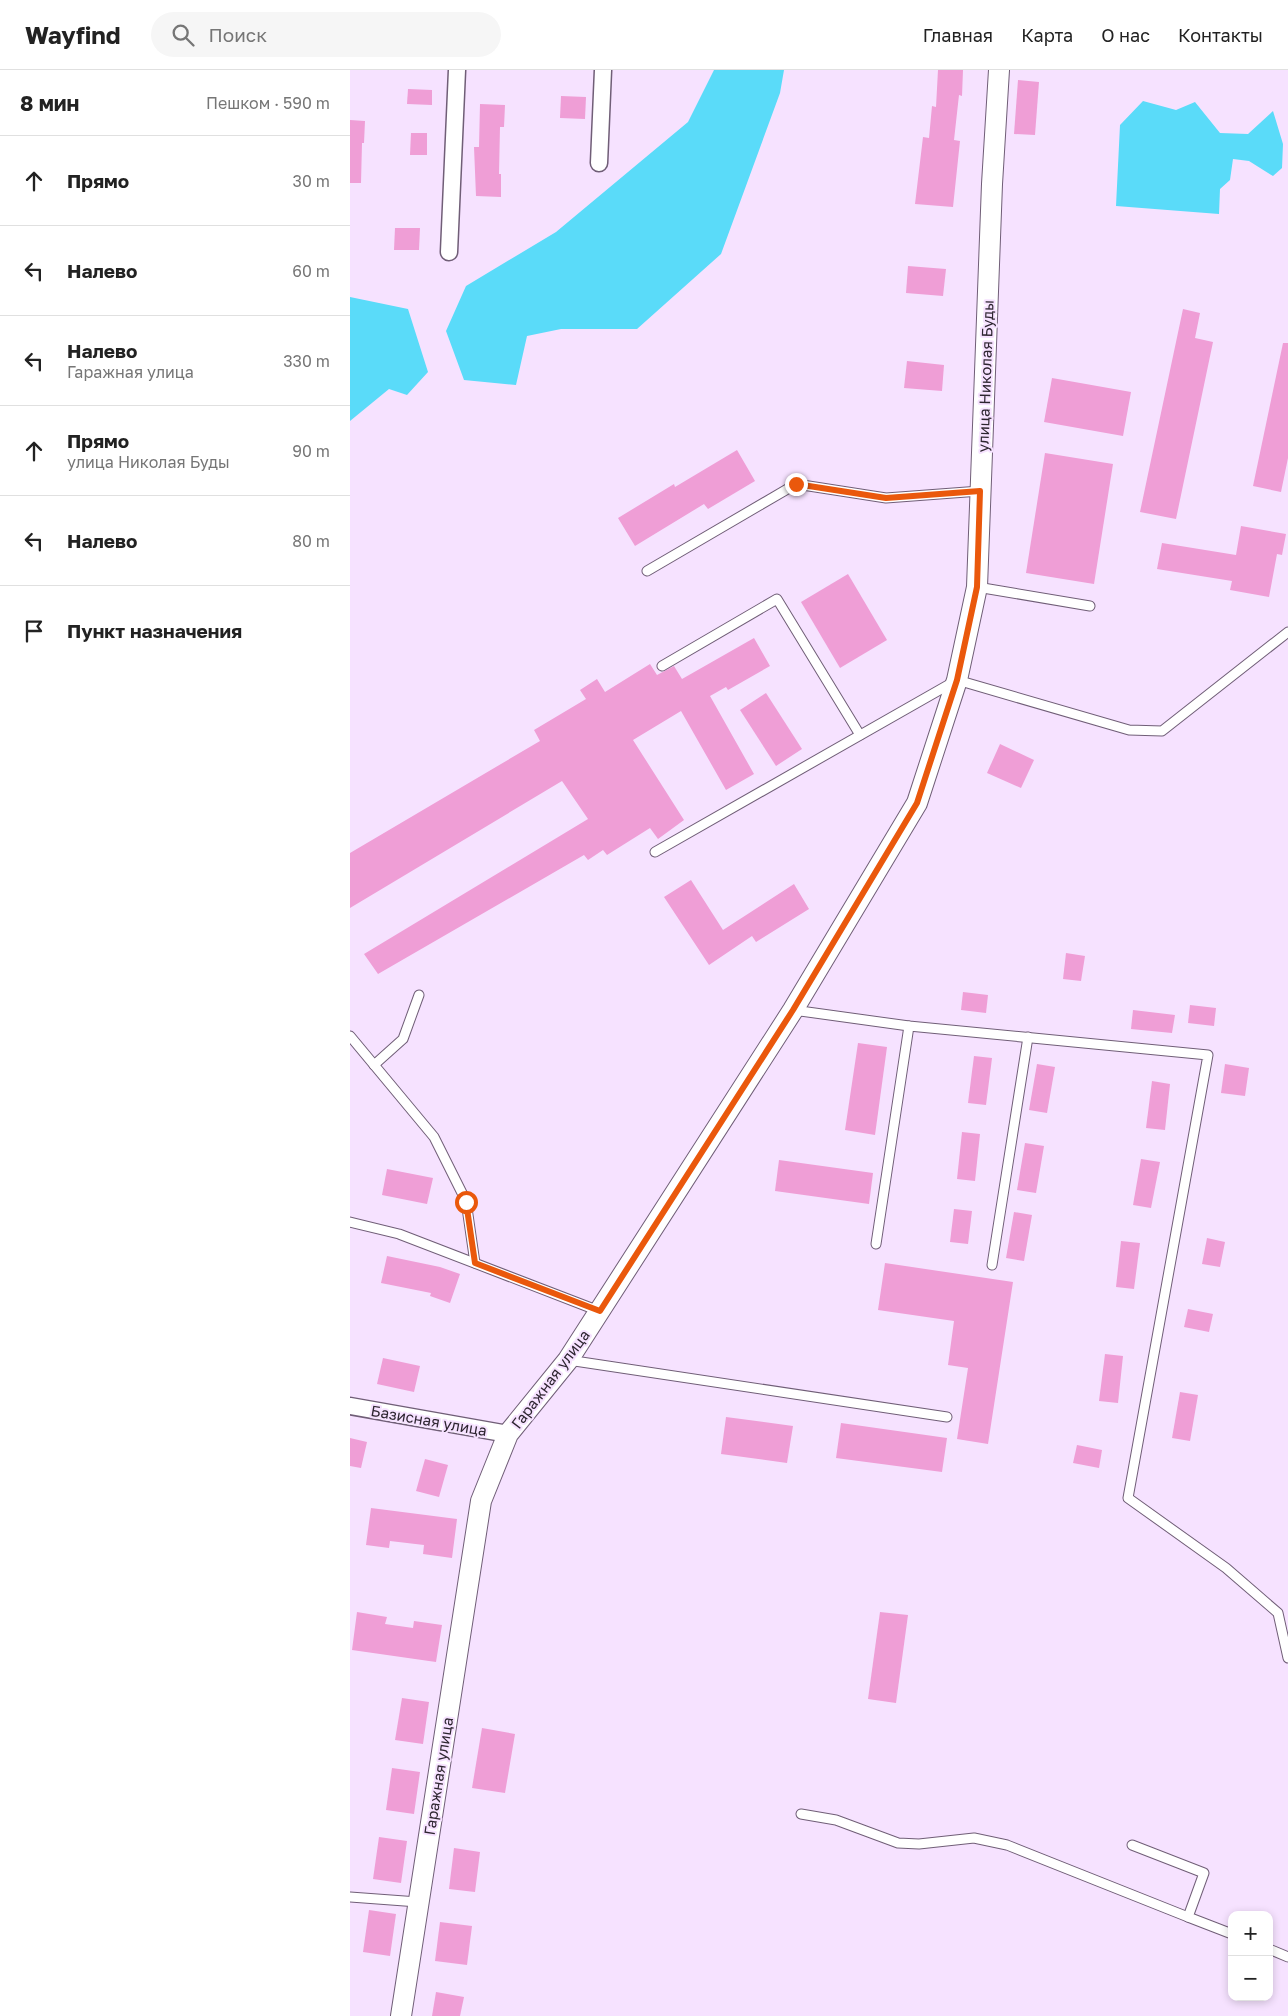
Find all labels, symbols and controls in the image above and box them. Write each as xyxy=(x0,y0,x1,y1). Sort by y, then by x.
search box xyxy=(151,12,501,57)
text: Wayfind xyxy=(25,20,121,49)
icon: search xyxy=(169,21,197,49)
text: Поиск xyxy=(209,23,267,46)
text: Главная xyxy=(923,24,993,46)
text: Карта xyxy=(1021,24,1073,46)
text: О нас xyxy=(1101,24,1150,46)
text: Контакты xyxy=(1178,24,1263,46)
text: 8 мин xyxy=(20,90,79,116)
text: Пешком · 590 m xyxy=(206,93,330,113)
icon: ahead xyxy=(20,167,48,195)
text: Прямо xyxy=(67,169,129,192)
text: 30 m xyxy=(293,171,330,191)
icon: left xyxy=(20,257,48,285)
text: Налево xyxy=(67,259,137,282)
text: 60 m xyxy=(292,261,330,281)
street label: улица Николая Буды xyxy=(973,299,997,453)
text: Налево xyxy=(67,339,137,362)
icon: left xyxy=(20,347,48,375)
text: 330 m xyxy=(283,351,330,371)
text: Гаражная улица xyxy=(67,362,194,382)
text: Прямо xyxy=(67,429,129,452)
icon: ahead xyxy=(20,437,48,465)
text: 90 m xyxy=(292,441,330,461)
text: улица Николая Буды xyxy=(67,452,230,472)
route end xyxy=(785,473,808,496)
icon: left xyxy=(20,527,48,555)
text: Налево xyxy=(67,529,137,552)
text: 80 m xyxy=(292,531,330,551)
icon: arrive xyxy=(20,617,48,645)
text: Пункт назначения xyxy=(67,619,242,642)
route start xyxy=(455,1191,478,1214)
street label: Гаражная улица xyxy=(507,1326,593,1432)
street label: Базисная улица xyxy=(370,1401,488,1439)
street label: Гаражная улица xyxy=(420,1716,456,1836)
map controls xyxy=(1228,1911,1273,2001)
button: + xyxy=(1228,1911,1273,1956)
button: − xyxy=(1228,1956,1273,2001)

